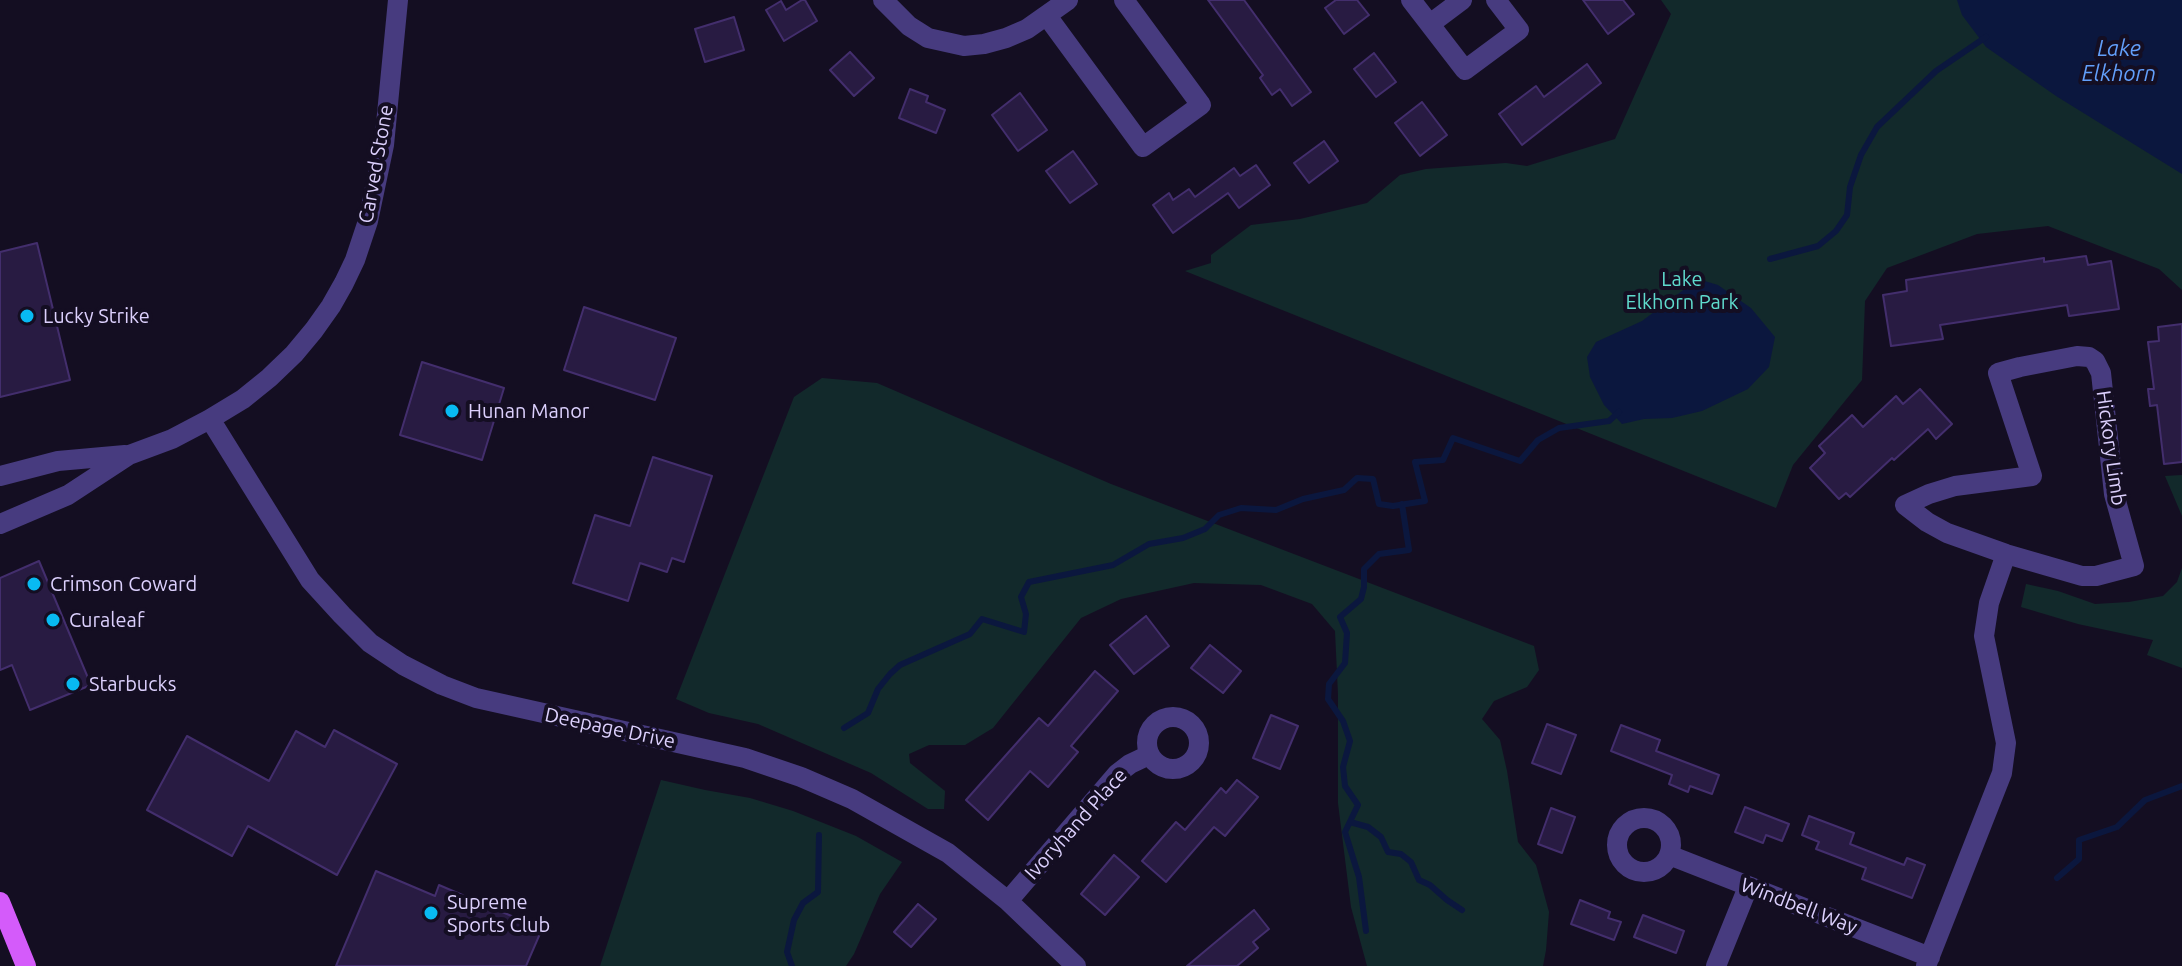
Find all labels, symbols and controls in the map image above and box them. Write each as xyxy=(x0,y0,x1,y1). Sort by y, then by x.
water label: Lake Elkhorn xyxy=(2082,36,2156,88)
street label: Carved Stone xyxy=(354,103,398,225)
park label: Lake Elkhorn Park xyxy=(1626,267,1738,314)
place label: Lucky Strike xyxy=(43,304,150,328)
marker: Lucky Strike xyxy=(18,307,36,325)
street label: Hickory Limb xyxy=(2091,389,2131,507)
place label: Hunan Manor xyxy=(468,399,589,423)
marker: Hunan Manor xyxy=(443,402,461,420)
place label: Crimson Coward xyxy=(50,572,197,596)
marker: Crimson Coward xyxy=(25,575,43,593)
place label: Curaleaf xyxy=(69,608,145,632)
marker: Curaleaf xyxy=(44,611,62,629)
place label: Starbucks xyxy=(89,672,176,696)
marker: Starbucks xyxy=(64,675,82,693)
street label: Deepage Drive xyxy=(543,702,677,754)
street label: Ivoryhand Place xyxy=(1020,763,1132,885)
street label: Windbell Way xyxy=(1737,873,1861,939)
place label: Supreme Sports Club xyxy=(447,890,550,937)
marker: Supreme Sports Club xyxy=(422,904,440,922)

